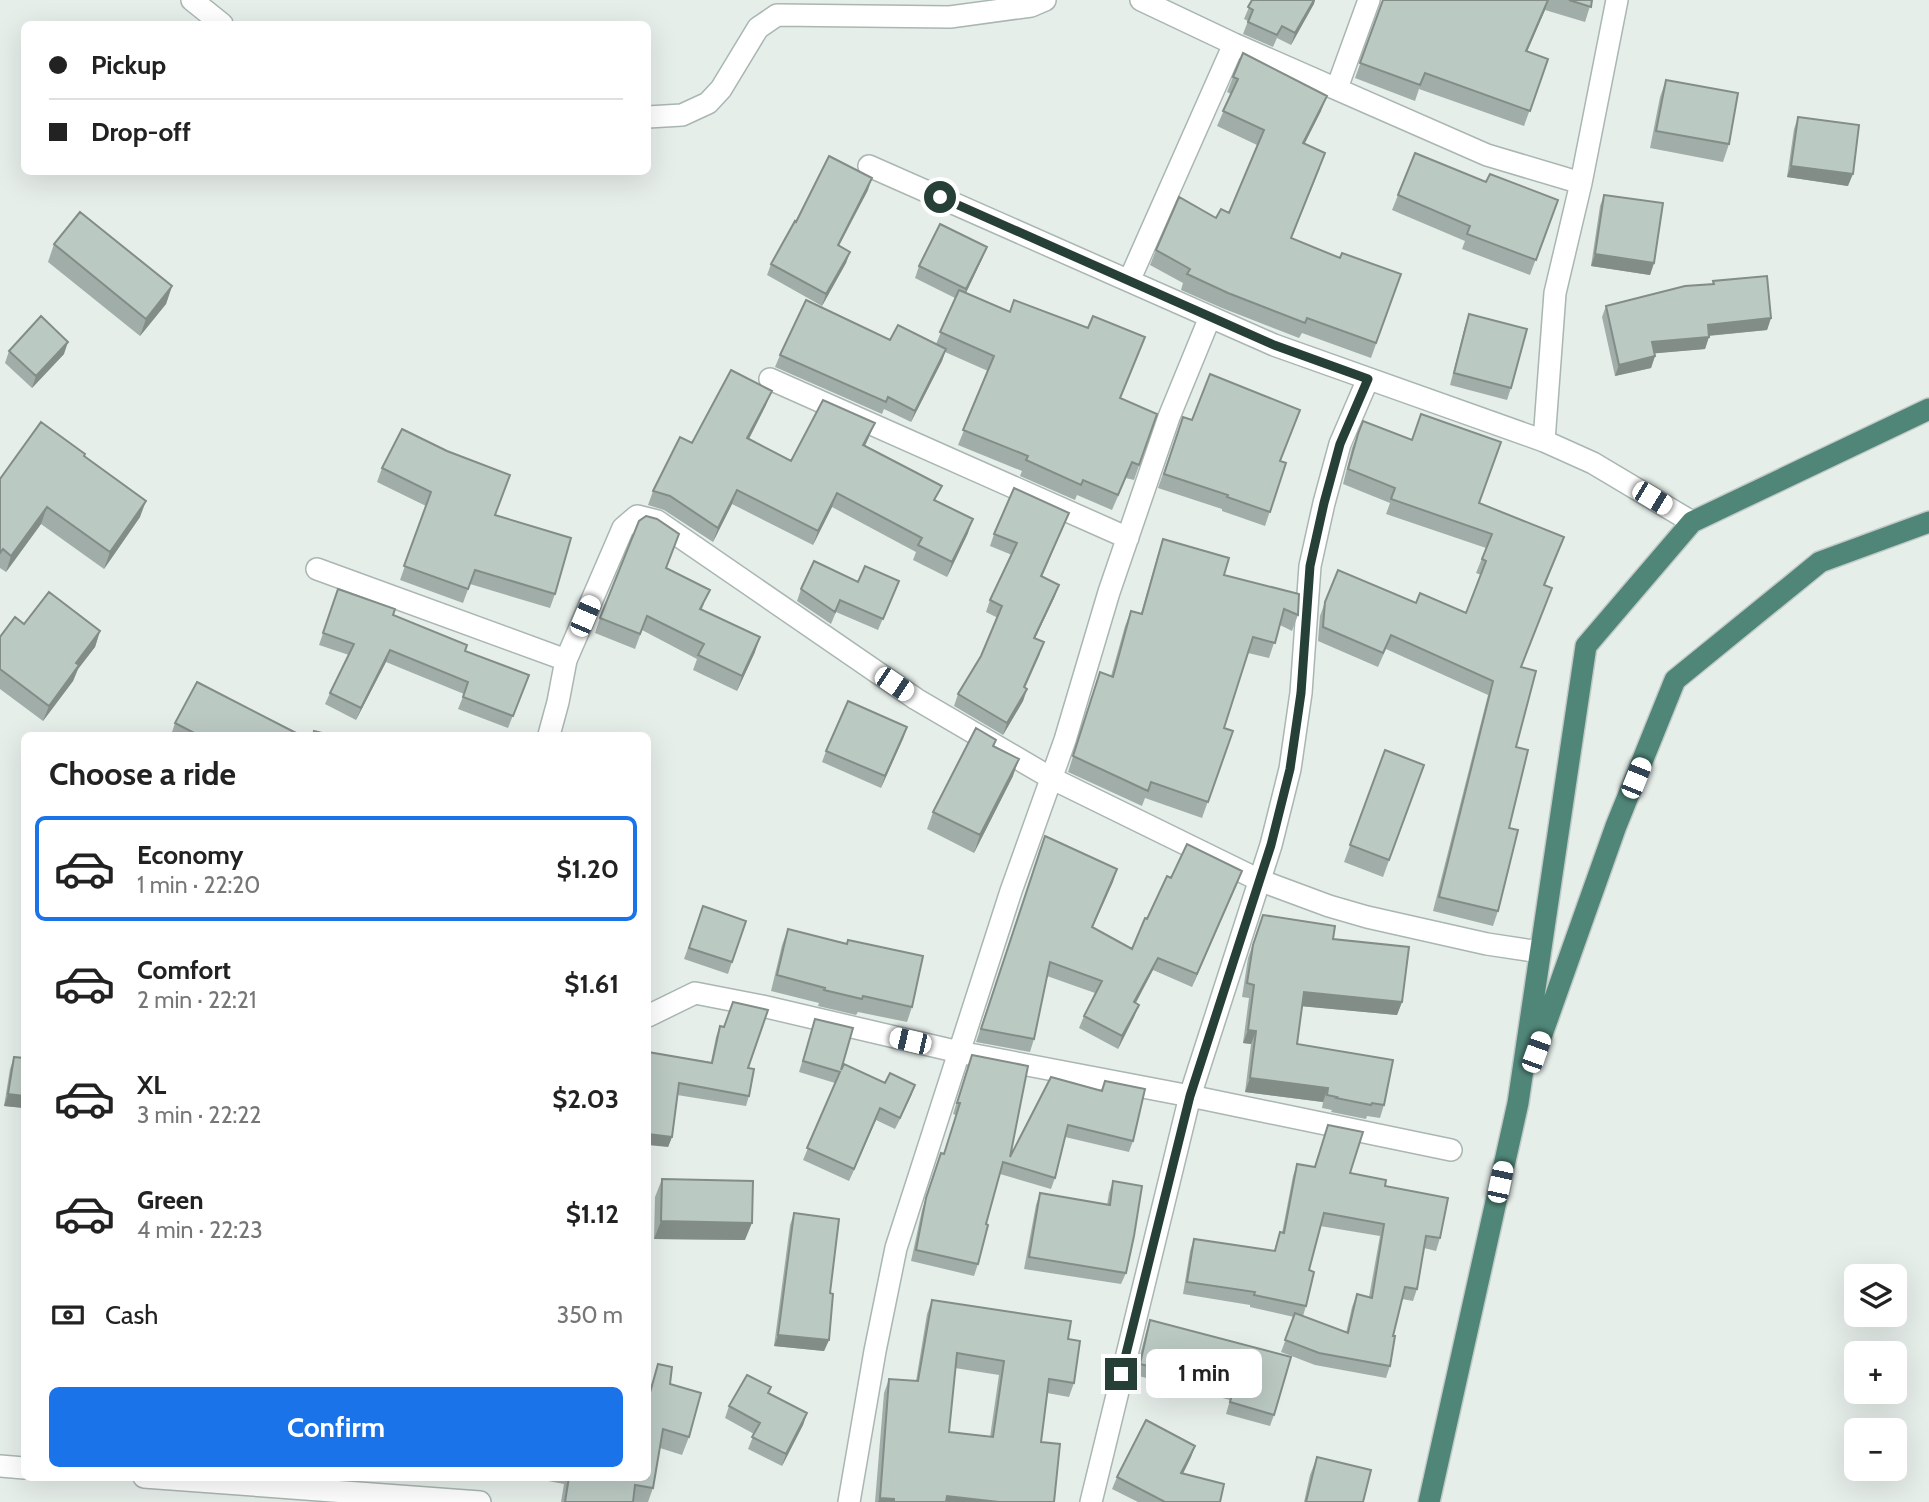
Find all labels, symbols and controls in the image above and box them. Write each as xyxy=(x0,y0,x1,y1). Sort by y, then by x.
text: Pickup xyxy=(91,49,166,81)
text: Drop-off xyxy=(91,116,191,148)
route start xyxy=(924,181,956,213)
car xyxy=(1629,478,1676,518)
car xyxy=(568,593,603,639)
car xyxy=(871,664,918,704)
text: Choose a ride xyxy=(49,754,236,793)
car xyxy=(1619,755,1654,801)
icon: car xyxy=(53,837,116,900)
text: Economy xyxy=(137,839,243,871)
text: $1.20 xyxy=(556,853,619,885)
text: 1 min · 22:20 xyxy=(137,871,260,899)
icon: car xyxy=(53,952,116,1015)
text: Comfort xyxy=(137,954,231,986)
text: $1.61 xyxy=(564,968,619,1000)
text: 2 min · 22:21 xyxy=(137,986,256,1014)
car xyxy=(888,1026,933,1056)
car xyxy=(1519,1029,1554,1075)
icon: car xyxy=(53,1067,116,1130)
text: XL xyxy=(137,1069,166,1101)
text: $2.03 xyxy=(552,1083,619,1115)
text: 3 min · 22:22 xyxy=(137,1101,261,1129)
car xyxy=(1486,1159,1515,1205)
icon: car xyxy=(53,1182,116,1245)
text: Green xyxy=(137,1184,204,1216)
text: $1.12 xyxy=(566,1198,619,1230)
text: 4 min · 22:23 xyxy=(137,1216,263,1244)
map controls xyxy=(1844,1264,1907,1481)
button: layers xyxy=(1844,1264,1907,1327)
icon: cash xyxy=(49,1296,87,1334)
text: Cash xyxy=(105,1299,158,1331)
text: 350 m xyxy=(557,1301,623,1329)
button: + xyxy=(1844,1341,1907,1404)
callout: 1 min xyxy=(1146,1350,1261,1398)
route end xyxy=(1105,1358,1137,1390)
text: 1 min xyxy=(1178,1359,1230,1387)
button: Confirm xyxy=(49,1387,623,1467)
button: − xyxy=(1844,1418,1907,1481)

